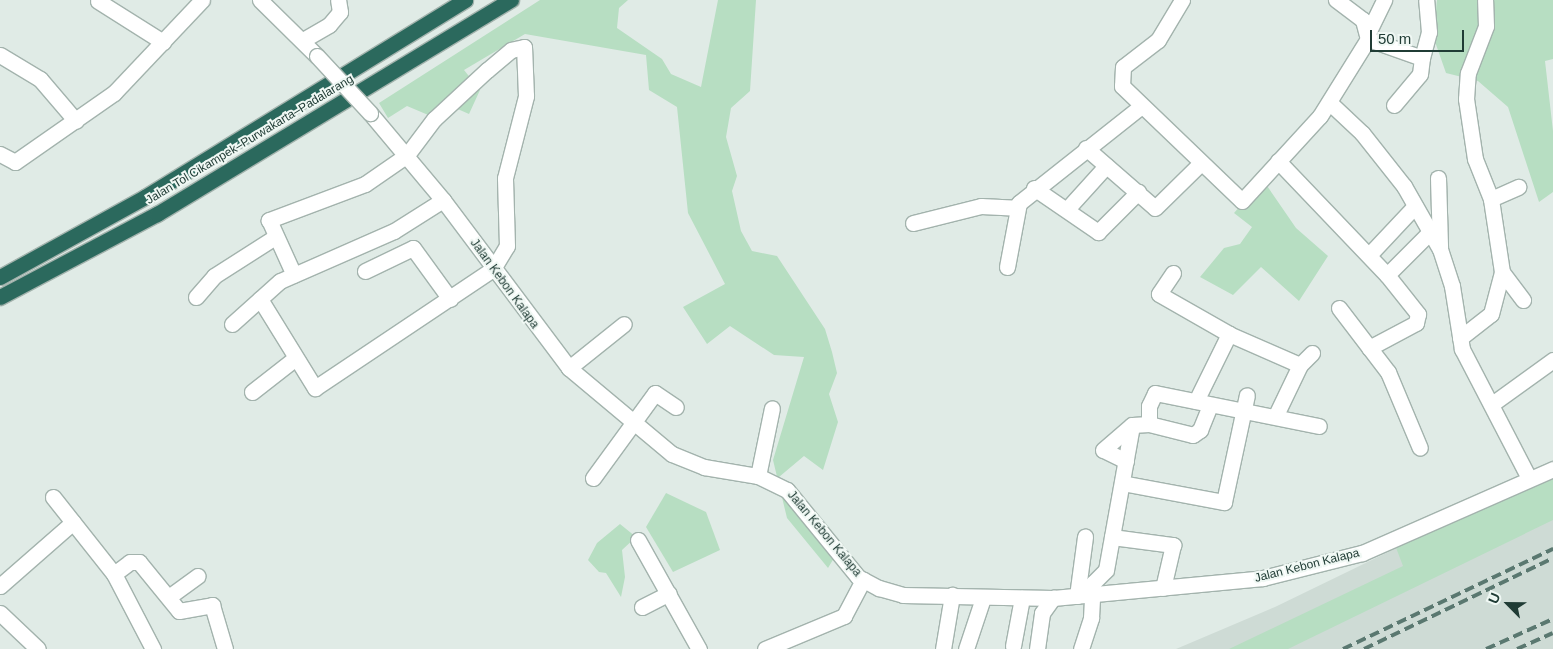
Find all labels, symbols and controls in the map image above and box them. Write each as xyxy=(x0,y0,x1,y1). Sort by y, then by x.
scale bar xyxy=(1373,20,1467,52)
text: 50 m xyxy=(1378,30,1411,47)
street label: Jalan Tol Cikampek–Purwakarta–Padalarang xyxy=(144,72,356,208)
street label: Jalan Kebon Kalapa xyxy=(467,236,541,332)
street label: Jalan Kebon Kalapa xyxy=(784,488,864,580)
street label: Jalan Kebon Kalapa xyxy=(1253,546,1361,586)
north arrow xyxy=(1483,579,1533,629)
text: U xyxy=(1485,590,1504,606)

